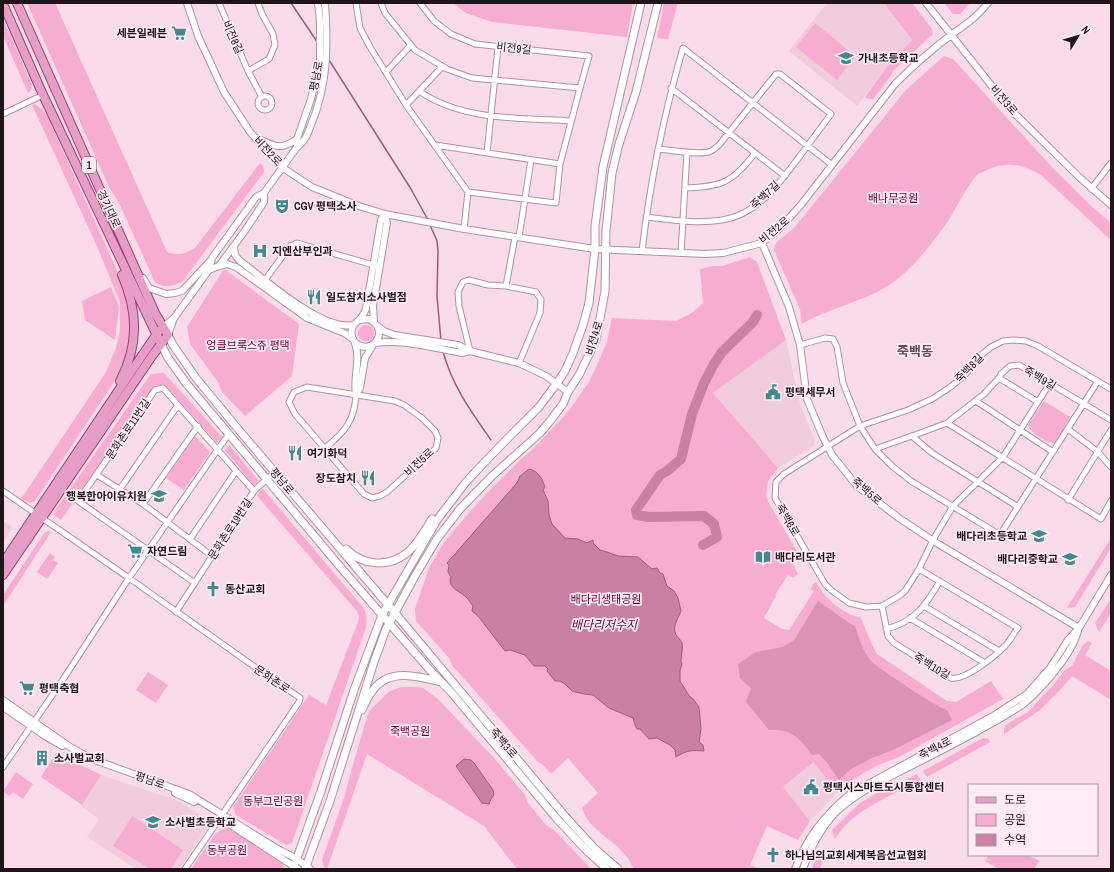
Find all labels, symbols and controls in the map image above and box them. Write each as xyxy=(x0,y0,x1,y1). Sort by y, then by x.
north arrow xyxy=(1058,16,1098,56)
street label: 비전8길 xyxy=(219,18,247,56)
text: N xyxy=(1078,23,1093,37)
supermarket icon: 세븐일레븐 xyxy=(170,24,188,42)
place label: 세븐일레븐 xyxy=(116,26,167,40)
street label: 비전9길 xyxy=(496,39,532,57)
school or university icon: 가내초등학교 xyxy=(837,49,855,67)
place label: 가내초등학교 xyxy=(858,51,919,65)
street label: 평남로 xyxy=(306,60,326,92)
street label: 비전3로 xyxy=(987,82,1021,118)
street label: 비전2로 xyxy=(251,133,285,169)
road number: 1 xyxy=(82,157,96,173)
street label: 죽백7길 xyxy=(747,178,783,212)
street label: 경기대로 xyxy=(94,188,124,230)
park label: 배나무공원 xyxy=(868,191,918,205)
theatre icon: CGV 평택소사 xyxy=(273,197,291,215)
place label: CGV 평택소사 xyxy=(294,199,357,213)
street label: 비전2로 xyxy=(756,213,792,247)
hospital icon: 지엔산부인과 xyxy=(251,242,269,260)
place label: 지엔산부인과 xyxy=(272,244,333,258)
restaurant icon: 일도참치소사벌점 xyxy=(305,288,323,306)
place label: 일도참치소사벌점 xyxy=(326,290,407,304)
street label: 비전4로 xyxy=(582,319,606,357)
park label: 엉클브룩스쥬 평택 xyxy=(206,338,290,352)
district label: 죽백동 xyxy=(897,343,933,360)
street label: 죽백8길 xyxy=(952,350,986,386)
street label: 죽백9길 xyxy=(1021,363,1059,393)
public building icon: 평택세무서 xyxy=(764,383,782,401)
place label: 평택세무서 xyxy=(785,385,836,399)
street label: 문화촌로11번길 xyxy=(103,396,153,462)
restaurant icon: 여기화덕 xyxy=(286,444,304,462)
street label: 비전5로 xyxy=(401,445,437,479)
place label: 여기화덕 xyxy=(307,446,347,460)
street label: 평남로 xyxy=(267,465,297,497)
restaurant icon: 장도참치 xyxy=(359,469,377,487)
place label: 장도참치 xyxy=(316,471,356,485)
street label: 죽백5로 xyxy=(849,474,885,508)
school or university icon: 행복한아이유치원 xyxy=(150,487,168,505)
place label: 행복한아이유치원 xyxy=(66,489,147,503)
street label: 문화촌로19번길 xyxy=(205,496,255,562)
street label: 죽백6로 xyxy=(773,501,803,539)
school or university icon: 배다리초등학교 xyxy=(1030,527,1048,545)
place label: 배다리초등학교 xyxy=(956,529,1027,543)
supermarket icon: 자연드림 xyxy=(126,542,144,560)
place label: 자연드림 xyxy=(147,544,187,558)
library icon: 배다리도서관 xyxy=(754,548,772,566)
place label: 배다리도서관 xyxy=(775,550,836,564)
school or university icon: 배다리중학교 xyxy=(1061,550,1079,568)
place label: 배다리중학교 xyxy=(997,552,1058,566)
church icon: 동산교회 xyxy=(204,580,222,598)
place label: 동산교회 xyxy=(225,582,265,596)
park label: 배다리생태공원 xyxy=(571,592,641,606)
water label: 배다리저수지 xyxy=(571,617,638,633)
street label: 죽백10길 xyxy=(911,650,953,682)
street label: 문화촌로 xyxy=(251,662,293,696)
supermarket icon: 평택축협 xyxy=(18,679,36,697)
place label: 평택축협 xyxy=(39,681,79,695)
park label: 죽백공원 xyxy=(390,724,430,738)
street label: 죽백3로 xyxy=(487,725,521,761)
street label: 죽백4로 xyxy=(916,734,954,762)
building icon: 소사벌교회 xyxy=(33,749,51,767)
place label: 소사벌교회 xyxy=(54,751,105,765)
street label: 평남로 xyxy=(133,768,167,792)
public building icon: 평택시스마트도시통합센터 xyxy=(802,778,820,796)
place label: 평택시스마트도시통합센터 xyxy=(823,780,944,794)
legend xyxy=(968,784,1098,856)
text: 도로 xyxy=(1004,792,1026,808)
park label: 동부그린공원 xyxy=(243,794,303,808)
text: 공원 xyxy=(1004,812,1026,828)
school or university icon: 소사벌초등학교 xyxy=(144,813,162,831)
place label: 소사벌초등학교 xyxy=(165,815,236,829)
text: 수역 xyxy=(1004,832,1026,848)
park label: 동부공원 xyxy=(207,843,247,857)
church icon: 하나님의교회세계복음선교협회 xyxy=(764,846,782,864)
place label: 하나님의교회세계복음선교협회 xyxy=(785,848,927,862)

